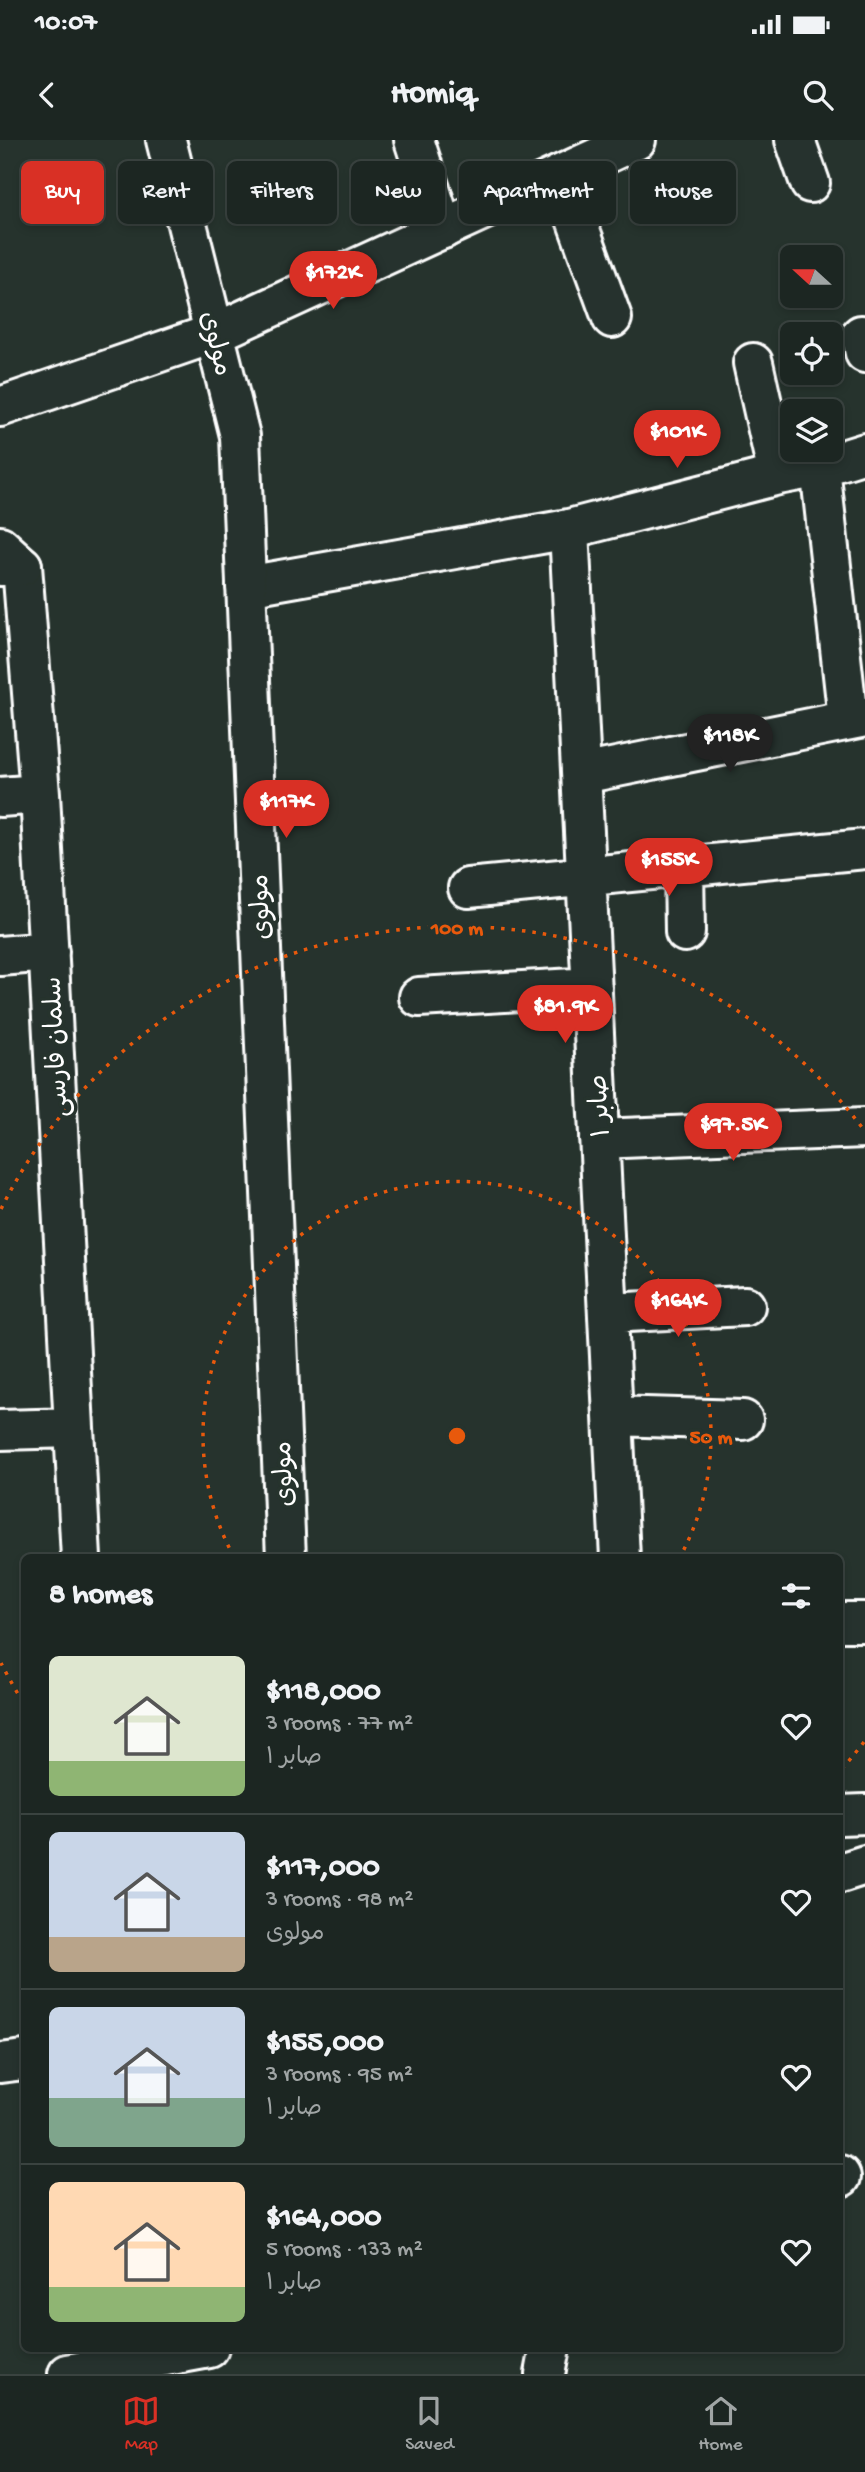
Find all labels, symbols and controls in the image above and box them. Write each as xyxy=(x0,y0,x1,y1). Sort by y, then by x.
text: 10:07 xyxy=(35,9,97,40)
icon: back xyxy=(28,76,66,114)
text: Homiq xyxy=(391,76,474,114)
icon: search xyxy=(799,76,837,114)
chip: Buy xyxy=(21,161,104,224)
chip: Rent xyxy=(118,161,213,224)
chip: Filters xyxy=(227,161,337,224)
chip: New xyxy=(351,161,445,224)
chip: Apartment xyxy=(459,161,616,224)
chip: House xyxy=(630,161,736,224)
north arrow xyxy=(780,245,844,308)
map controls xyxy=(780,245,843,462)
pin: $172K xyxy=(284,251,382,311)
text: $172K xyxy=(305,260,361,287)
street label: مولوی xyxy=(191,308,237,380)
button: locate xyxy=(780,322,843,385)
button: layers xyxy=(780,399,843,462)
pin: $101K xyxy=(628,410,726,470)
text: $101K xyxy=(650,419,704,446)
pin: $118K xyxy=(681,714,779,774)
text: $118K xyxy=(703,723,757,750)
pin: $117K xyxy=(237,780,335,840)
text: $117K xyxy=(259,789,313,816)
pin: $155K xyxy=(620,838,718,898)
text: $155K xyxy=(641,847,697,874)
street label: مولوی xyxy=(247,873,280,940)
text: 100 m xyxy=(430,918,483,943)
street label: سلمان فارسی xyxy=(39,976,78,1118)
pin: $81.9K xyxy=(508,986,622,1045)
text: $81.9K xyxy=(533,994,597,1021)
street label: صابر ۱ xyxy=(585,1073,620,1138)
pin: $97.5K xyxy=(676,1104,790,1163)
text: $97.5K xyxy=(700,1112,766,1139)
pin: $164K xyxy=(629,1280,727,1339)
text: $164K xyxy=(651,1288,705,1315)
centre of rings xyxy=(445,1424,469,1448)
text: 50 m xyxy=(690,1427,733,1452)
street label: مولوی xyxy=(270,1440,303,1507)
icon: filters xyxy=(777,1577,815,1615)
text: 8 homes xyxy=(49,1579,152,1614)
text: $118,000 xyxy=(266,1676,381,1711)
icon: home xyxy=(105,1684,189,1768)
icon: heart xyxy=(777,1707,815,1745)
text: 3 rooms · 77 m² xyxy=(266,1711,413,1738)
text: صابر ۱ xyxy=(266,1745,322,1772)
text: $117,000 xyxy=(266,1852,380,1887)
icon: home xyxy=(105,1860,189,1944)
icon: heart xyxy=(777,1883,815,1921)
text: 3 rooms · 98 m² xyxy=(266,1887,413,1914)
text: مولوی xyxy=(266,1921,324,1948)
text: $155,000 xyxy=(266,2027,384,2062)
icon: home xyxy=(105,2035,189,2119)
icon: heart xyxy=(777,2058,815,2096)
text: 3 rooms · 95 m² xyxy=(266,2062,413,2089)
text: صابر ۱ xyxy=(266,2096,322,2123)
text: $164,000 xyxy=(266,2202,382,2237)
icon: home xyxy=(105,2210,189,2294)
icon: heart xyxy=(777,2233,815,2271)
text: 5 rooms · 133 m² xyxy=(266,2237,423,2264)
text: صابر ۱ xyxy=(266,2271,322,2298)
tab: Map xyxy=(122,2392,160,2457)
tab: Saved xyxy=(405,2392,454,2457)
tab: Home xyxy=(699,2392,743,2457)

